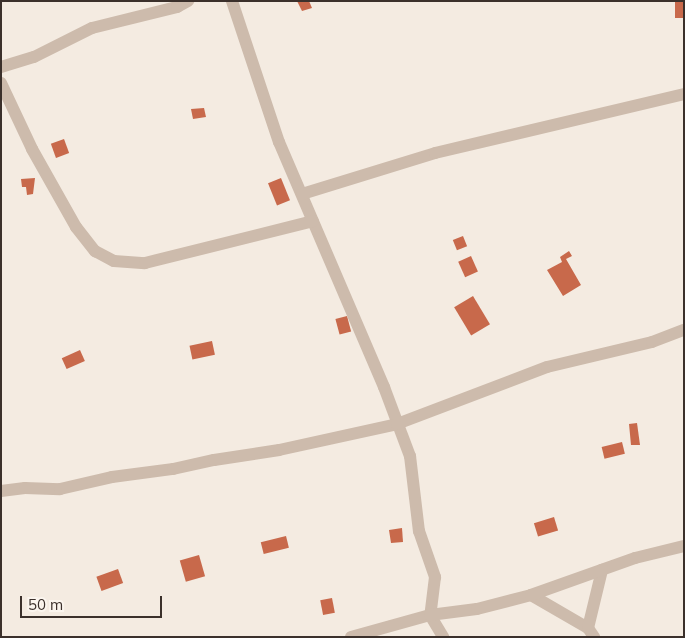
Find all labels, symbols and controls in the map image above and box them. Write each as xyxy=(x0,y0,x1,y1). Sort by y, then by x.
scale bar xyxy=(22,586,165,618)
text: 50 m xyxy=(28,595,63,614)

